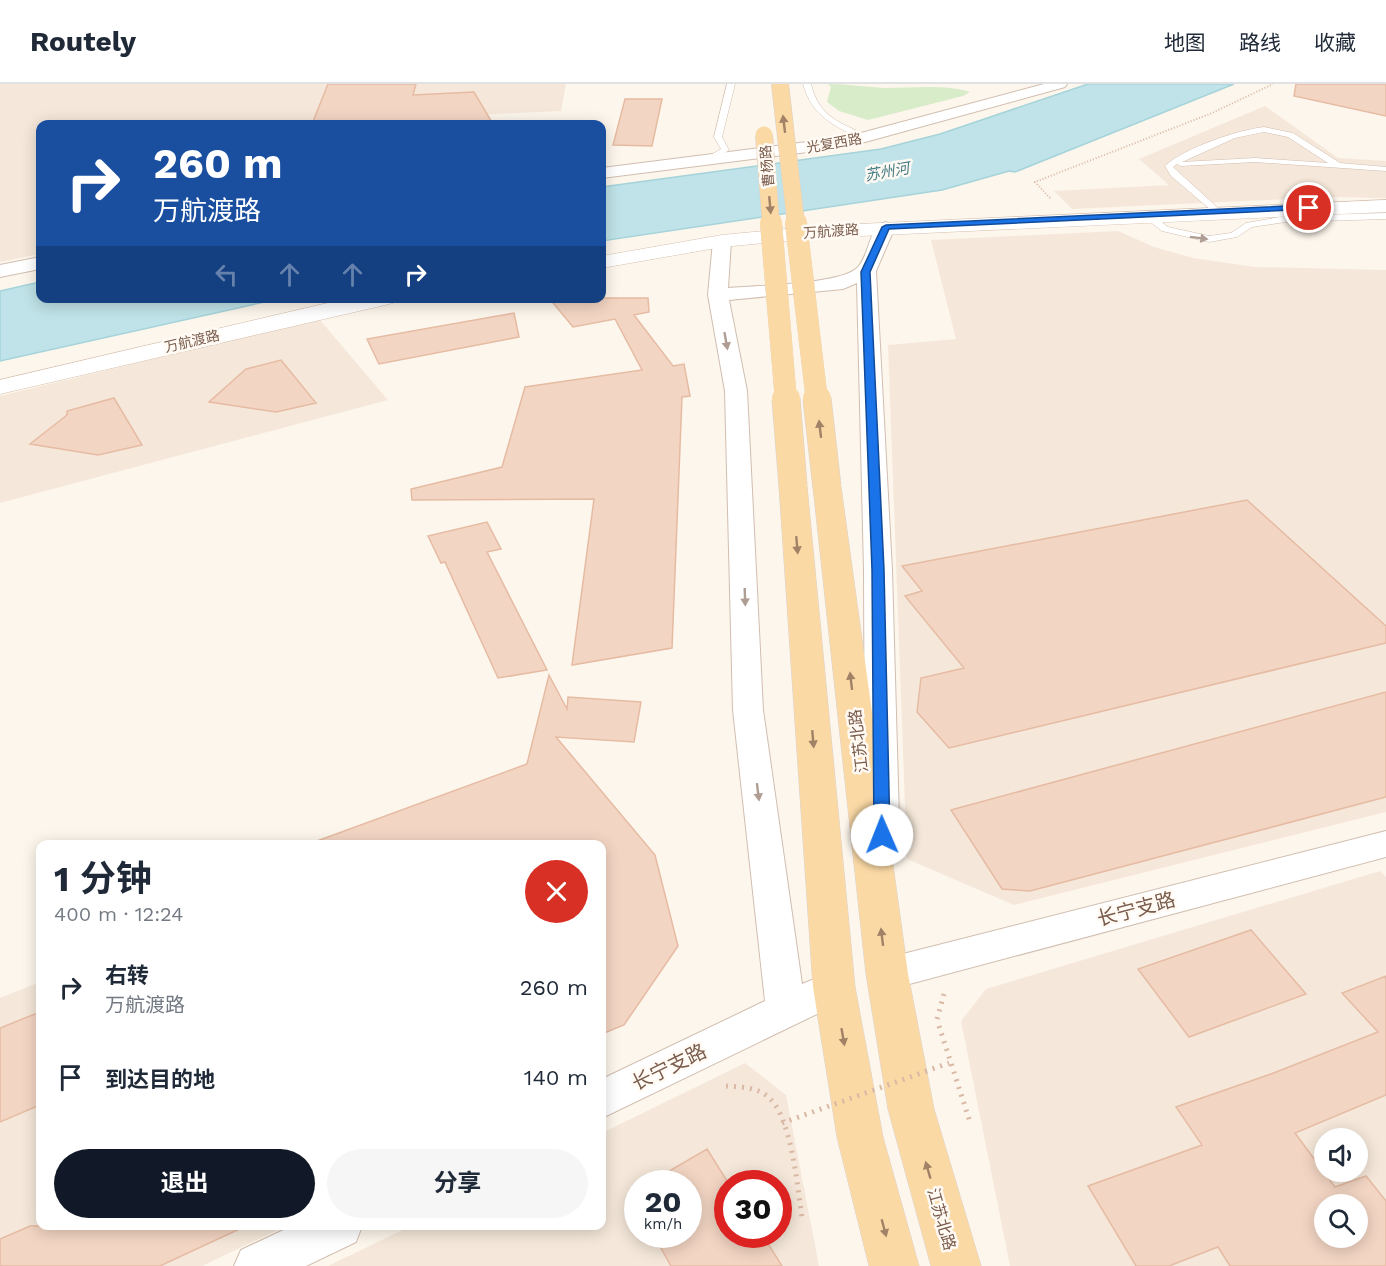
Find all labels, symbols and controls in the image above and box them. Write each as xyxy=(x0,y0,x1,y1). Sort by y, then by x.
text: Routely xyxy=(30,25,136,58)
text: 地图 xyxy=(1164,30,1206,55)
text: 路线 xyxy=(1239,30,1281,55)
text: 收藏 xyxy=(1314,30,1356,55)
one-way arrow xyxy=(780,115,789,134)
street label: 光复西路 xyxy=(805,130,863,156)
text: 260 m xyxy=(153,139,283,188)
icon: right xyxy=(54,144,132,222)
street label: 曹杨路 xyxy=(757,144,777,188)
water label: 苏州河 xyxy=(863,159,914,185)
pin xyxy=(1283,182,1334,233)
icon: arrive xyxy=(1292,191,1325,224)
text: 万航渡路 xyxy=(153,195,261,227)
one-way arrow xyxy=(765,196,775,215)
street label: 万航渡路 xyxy=(803,221,859,241)
one-way arrow xyxy=(1190,233,1209,242)
icon: left xyxy=(210,258,243,291)
icon: ahead xyxy=(273,258,306,291)
icon: ahead xyxy=(336,258,369,291)
icon: right xyxy=(399,258,432,291)
street label: 万航渡路 xyxy=(163,327,221,355)
one-way arrow xyxy=(722,331,731,350)
one-way arrow xyxy=(816,419,825,438)
one-way arrow xyxy=(792,535,802,554)
one-way arrow xyxy=(740,588,750,607)
one-way arrow xyxy=(846,672,856,691)
street label: 江苏北路 xyxy=(845,708,872,774)
one-way arrow xyxy=(808,730,818,749)
one-way arrow xyxy=(754,782,763,801)
position arrow xyxy=(850,803,914,867)
text: 1 分钟 xyxy=(54,858,152,900)
button: close xyxy=(525,860,588,923)
street label: 长宁支路 xyxy=(1094,887,1178,931)
text: 400 m · 12:24 xyxy=(54,902,183,926)
one-way arrow xyxy=(877,928,887,947)
text: 右转 xyxy=(105,963,149,988)
icon: right xyxy=(54,971,87,1004)
text: 260 m xyxy=(520,975,588,1000)
text: 万航渡路 xyxy=(105,993,185,1017)
one-way arrow xyxy=(838,1028,847,1047)
street label: 长宁支路 xyxy=(628,1039,710,1095)
icon: arrive xyxy=(54,1061,87,1094)
text: 140 m xyxy=(524,1065,588,1090)
text: 到达目的地 xyxy=(105,1067,215,1092)
map controls xyxy=(1314,1128,1368,1248)
button: sound xyxy=(1314,1128,1368,1182)
button: 退出 xyxy=(54,1149,315,1218)
button: 分享 xyxy=(327,1149,588,1218)
one-way arrow xyxy=(923,1160,932,1178)
speed limit sign: 30 xyxy=(714,1170,792,1248)
text: 20 xyxy=(644,1184,682,1219)
street label: 江苏北路 xyxy=(924,1186,959,1253)
button: search xyxy=(1314,1194,1368,1248)
text: km/h xyxy=(644,1215,682,1233)
one-way arrow xyxy=(880,1219,889,1237)

